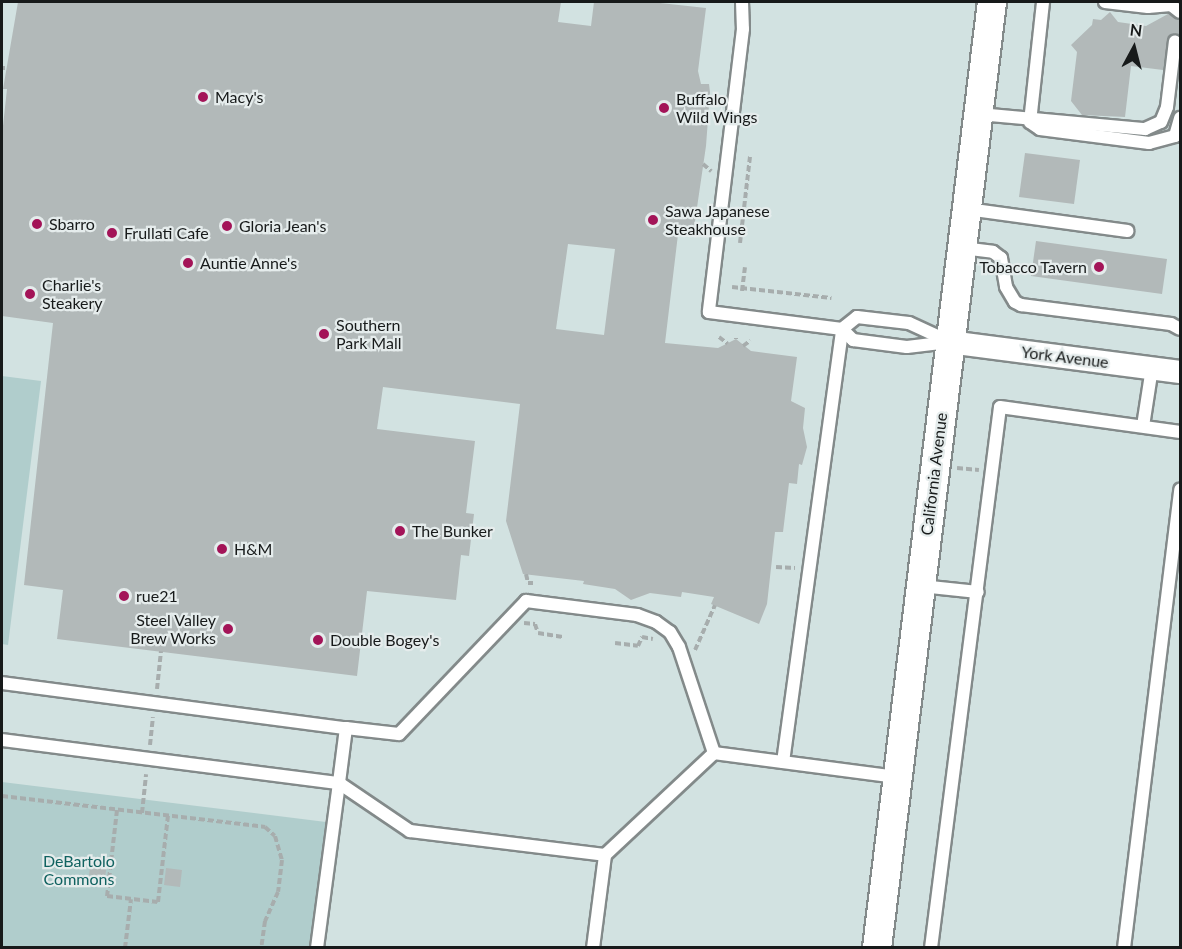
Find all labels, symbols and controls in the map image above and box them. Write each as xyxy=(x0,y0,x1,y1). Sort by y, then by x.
north arrow xyxy=(1104,18,1164,78)
text: N xyxy=(1129,19,1144,40)
place label: Macy's xyxy=(215,87,264,107)
place label: Buffalo Wild Wings xyxy=(676,89,758,127)
marker: Macy's xyxy=(196,90,210,104)
marker: Buffalo Wild Wings xyxy=(657,101,671,115)
place label: Sawa Japanese Steakhouse xyxy=(665,201,770,239)
marker: Sawa Japanese Steakhouse xyxy=(646,213,660,227)
place label: Sbarro xyxy=(49,214,95,234)
place label: Gloria Jean's xyxy=(239,216,327,236)
marker: Sbarro xyxy=(30,217,44,231)
marker: Gloria Jean's xyxy=(220,219,234,233)
place label: Frullati Cafe xyxy=(124,223,209,243)
marker: Frullati Cafe xyxy=(105,226,119,240)
place label: Auntie Anne's xyxy=(200,253,298,273)
marker: Auntie Anne's xyxy=(181,256,195,270)
place label: Tobacco Tavern xyxy=(979,257,1087,277)
marker: Tobacco Tavern xyxy=(1092,260,1106,274)
place label: Charlie's Steakery xyxy=(42,275,103,313)
marker: Charlie's Steakery xyxy=(23,287,37,301)
place label: Southern Park Mall xyxy=(336,315,401,353)
marker: Southern Park Mall xyxy=(317,327,331,341)
street label: York Avenue xyxy=(1020,342,1110,372)
street label: California Avenue xyxy=(917,411,951,537)
place label: The Bunker xyxy=(412,521,493,541)
marker: The Bunker xyxy=(393,524,407,538)
place label: H&M xyxy=(234,539,272,559)
marker: H&M xyxy=(215,542,229,556)
place label: rue21 xyxy=(136,586,178,606)
marker: rue21 xyxy=(117,589,131,603)
place label: Steel Valley Brew Works xyxy=(130,610,216,648)
marker: Steel Valley Brew Works xyxy=(221,622,235,636)
place label: Double Bogey's xyxy=(330,630,439,650)
marker: Double Bogey's xyxy=(311,633,325,647)
park label: DeBartolo Commons xyxy=(43,851,115,889)

